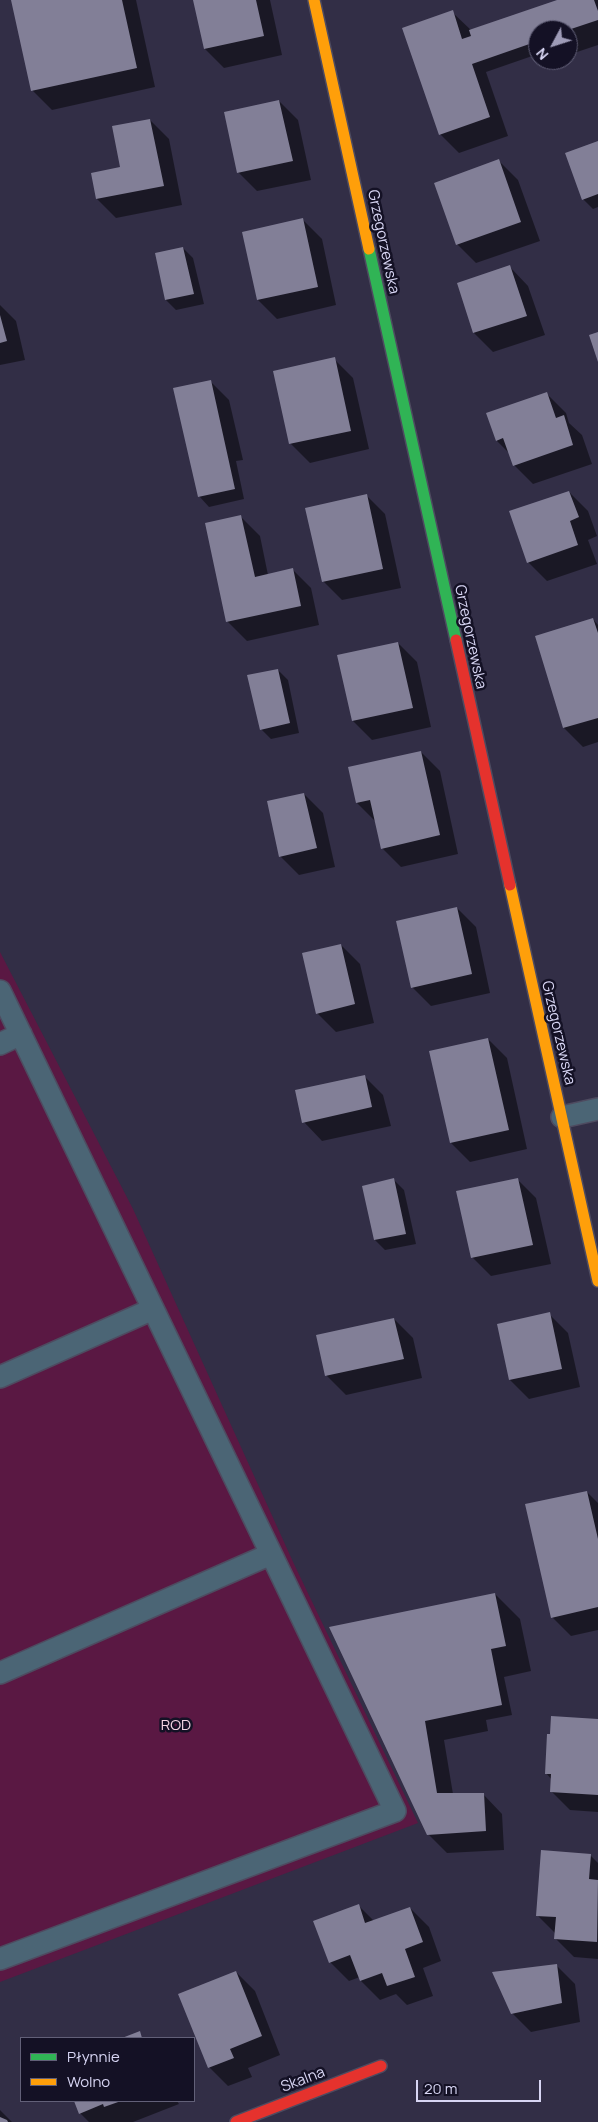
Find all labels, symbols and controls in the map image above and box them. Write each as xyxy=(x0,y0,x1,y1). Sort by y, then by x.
north arrow xyxy=(528,20,578,70)
text: N xyxy=(531,44,552,64)
street label: Grzegorzewska xyxy=(363,188,403,296)
street label: Grzegorzewska xyxy=(450,583,490,691)
street label: Grzegorzewska xyxy=(537,979,579,1087)
park label: ROD xyxy=(161,1717,191,1735)
legend xyxy=(20,2037,195,2102)
text: Płynnie xyxy=(67,2046,120,2067)
street label: Skalna xyxy=(278,2063,328,2097)
scale bar xyxy=(418,2070,543,2102)
text: Wolno xyxy=(67,2071,110,2092)
text: 20 m xyxy=(424,2078,457,2099)

